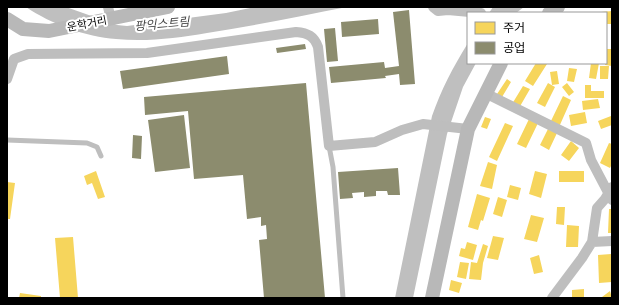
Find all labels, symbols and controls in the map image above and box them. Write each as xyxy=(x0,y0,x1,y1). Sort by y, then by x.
legend xyxy=(467,12,607,64)
street label: 운학거리 xyxy=(66,14,108,33)
water label: 팡익스트림 xyxy=(134,16,191,32)
text: 주거 xyxy=(503,22,525,34)
text: 공업 xyxy=(503,42,525,54)

